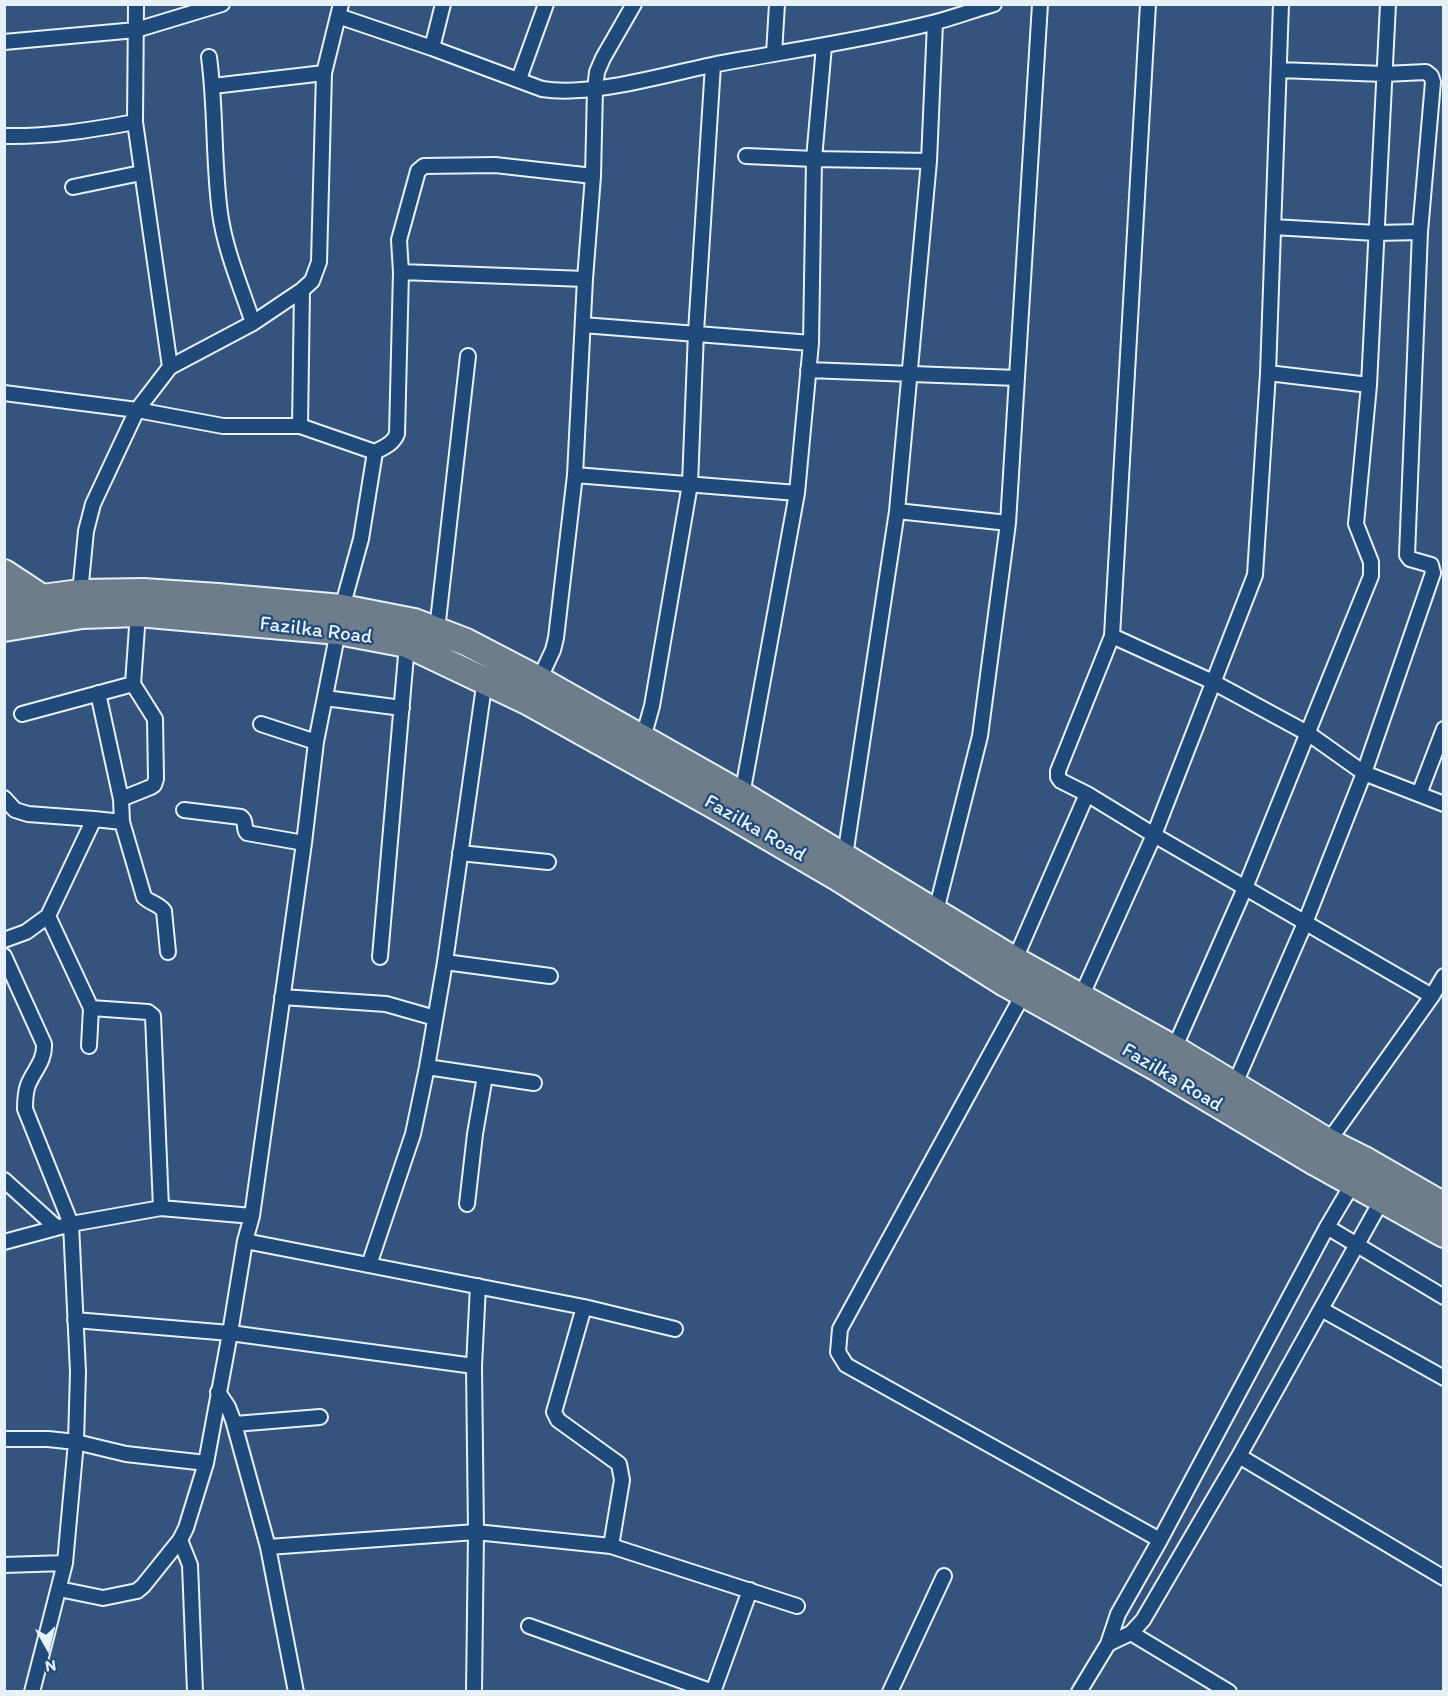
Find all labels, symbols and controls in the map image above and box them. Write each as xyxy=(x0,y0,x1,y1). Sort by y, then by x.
street label: Fazilka Road xyxy=(258,612,374,650)
street label: Fazilka Road xyxy=(699,790,811,868)
street label: Fazilka Road xyxy=(1117,1038,1227,1118)
north arrow xyxy=(18,1618,78,1678)
text: N xyxy=(44,1656,57,1676)

